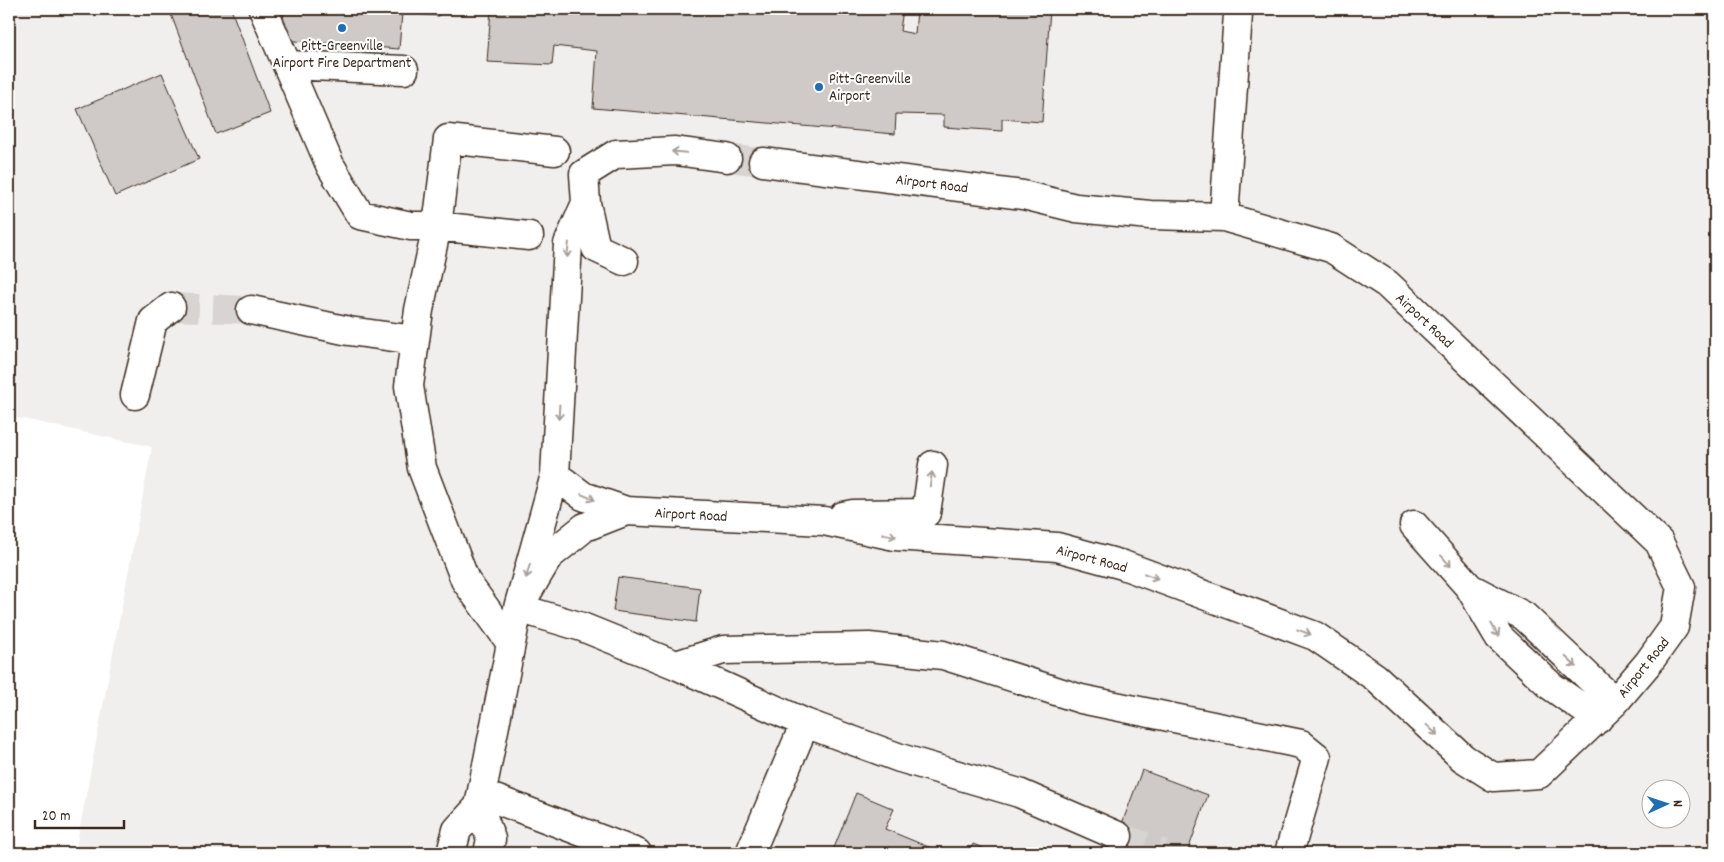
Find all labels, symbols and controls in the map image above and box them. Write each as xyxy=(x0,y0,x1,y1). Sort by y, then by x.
marker: Pitt-Greenville Airport Fire Department xyxy=(336,22,348,34)
place label: Pitt-Greenville Airport Fire Department xyxy=(273,36,412,75)
place label: Pitt-Greenville Airport xyxy=(829,69,911,108)
marker: Pitt-Greenville Airport xyxy=(813,81,825,93)
one-way arrow xyxy=(671,147,687,156)
street label: Airport Road xyxy=(894,170,969,200)
one-way arrow xyxy=(563,241,573,257)
street label: Airport Road xyxy=(1390,289,1458,354)
one-way arrow xyxy=(554,404,563,420)
one-way arrow xyxy=(926,472,936,488)
one-way arrow xyxy=(580,493,595,503)
street label: Airport Road xyxy=(654,503,728,529)
one-way arrow xyxy=(880,530,896,540)
street label: Airport Road xyxy=(1054,540,1129,580)
one-way arrow xyxy=(1440,555,1452,568)
one-way arrow xyxy=(523,562,533,578)
one-way arrow xyxy=(1143,572,1158,581)
one-way arrow xyxy=(1490,623,1500,637)
one-way arrow xyxy=(1296,628,1311,637)
street label: Airport Road xyxy=(1613,633,1676,703)
one-way arrow xyxy=(1565,656,1578,668)
one-way arrow xyxy=(1426,724,1439,736)
north arrow xyxy=(1642,780,1692,830)
scale bar xyxy=(35,797,124,829)
text: N xyxy=(1667,799,1687,807)
text: 20 m xyxy=(42,806,70,828)

